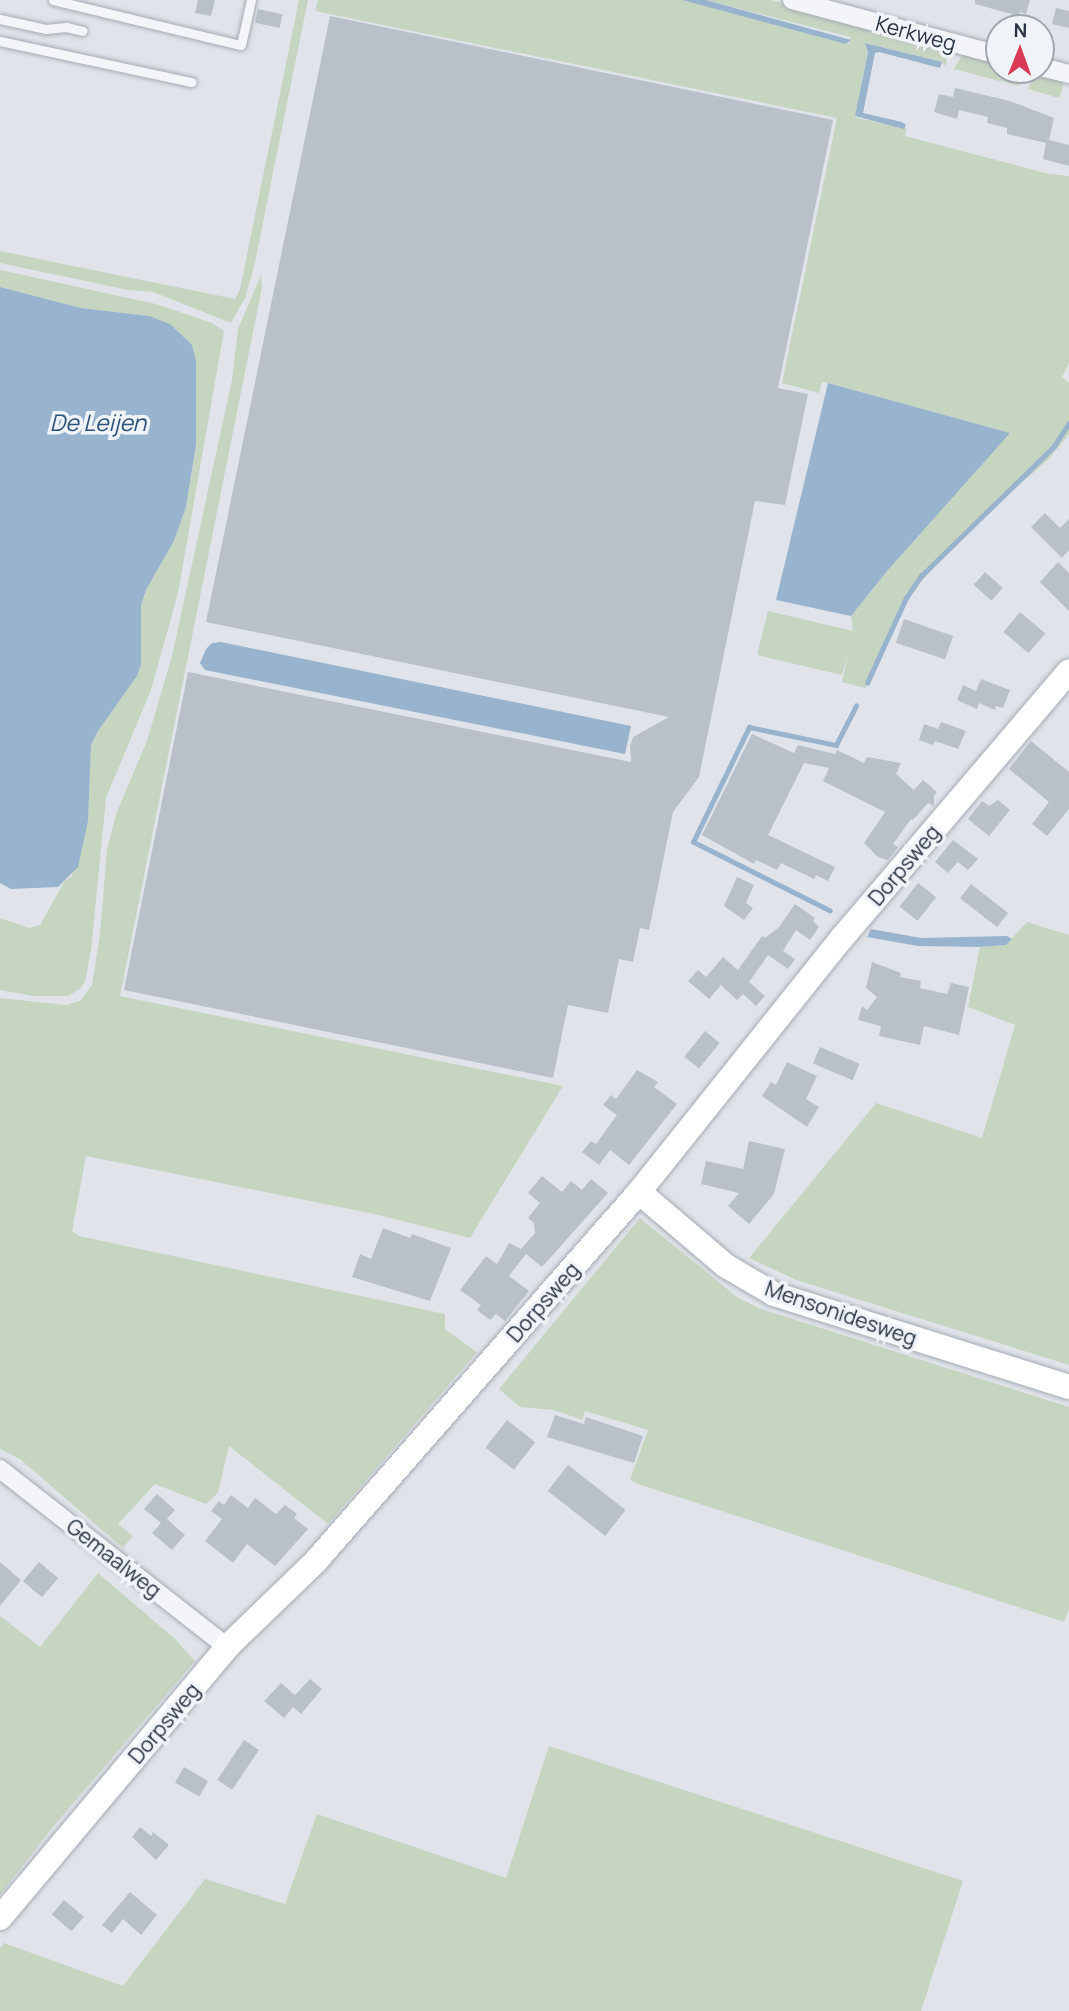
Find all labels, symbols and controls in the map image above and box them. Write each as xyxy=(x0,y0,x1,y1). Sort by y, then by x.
street label: Kerkweg xyxy=(873,10,959,56)
north arrow xyxy=(985,14,1055,84)
text: N xyxy=(1013,17,1027,43)
water label: De Leijen xyxy=(50,408,146,436)
street label: Dorpsweg xyxy=(863,820,945,910)
street label: Dorpsweg xyxy=(502,1257,584,1347)
street label: Mensonidesweg xyxy=(762,1275,920,1351)
street label: Gemaalweg xyxy=(62,1513,166,1603)
street label: Dorpsweg xyxy=(123,1678,205,1768)

